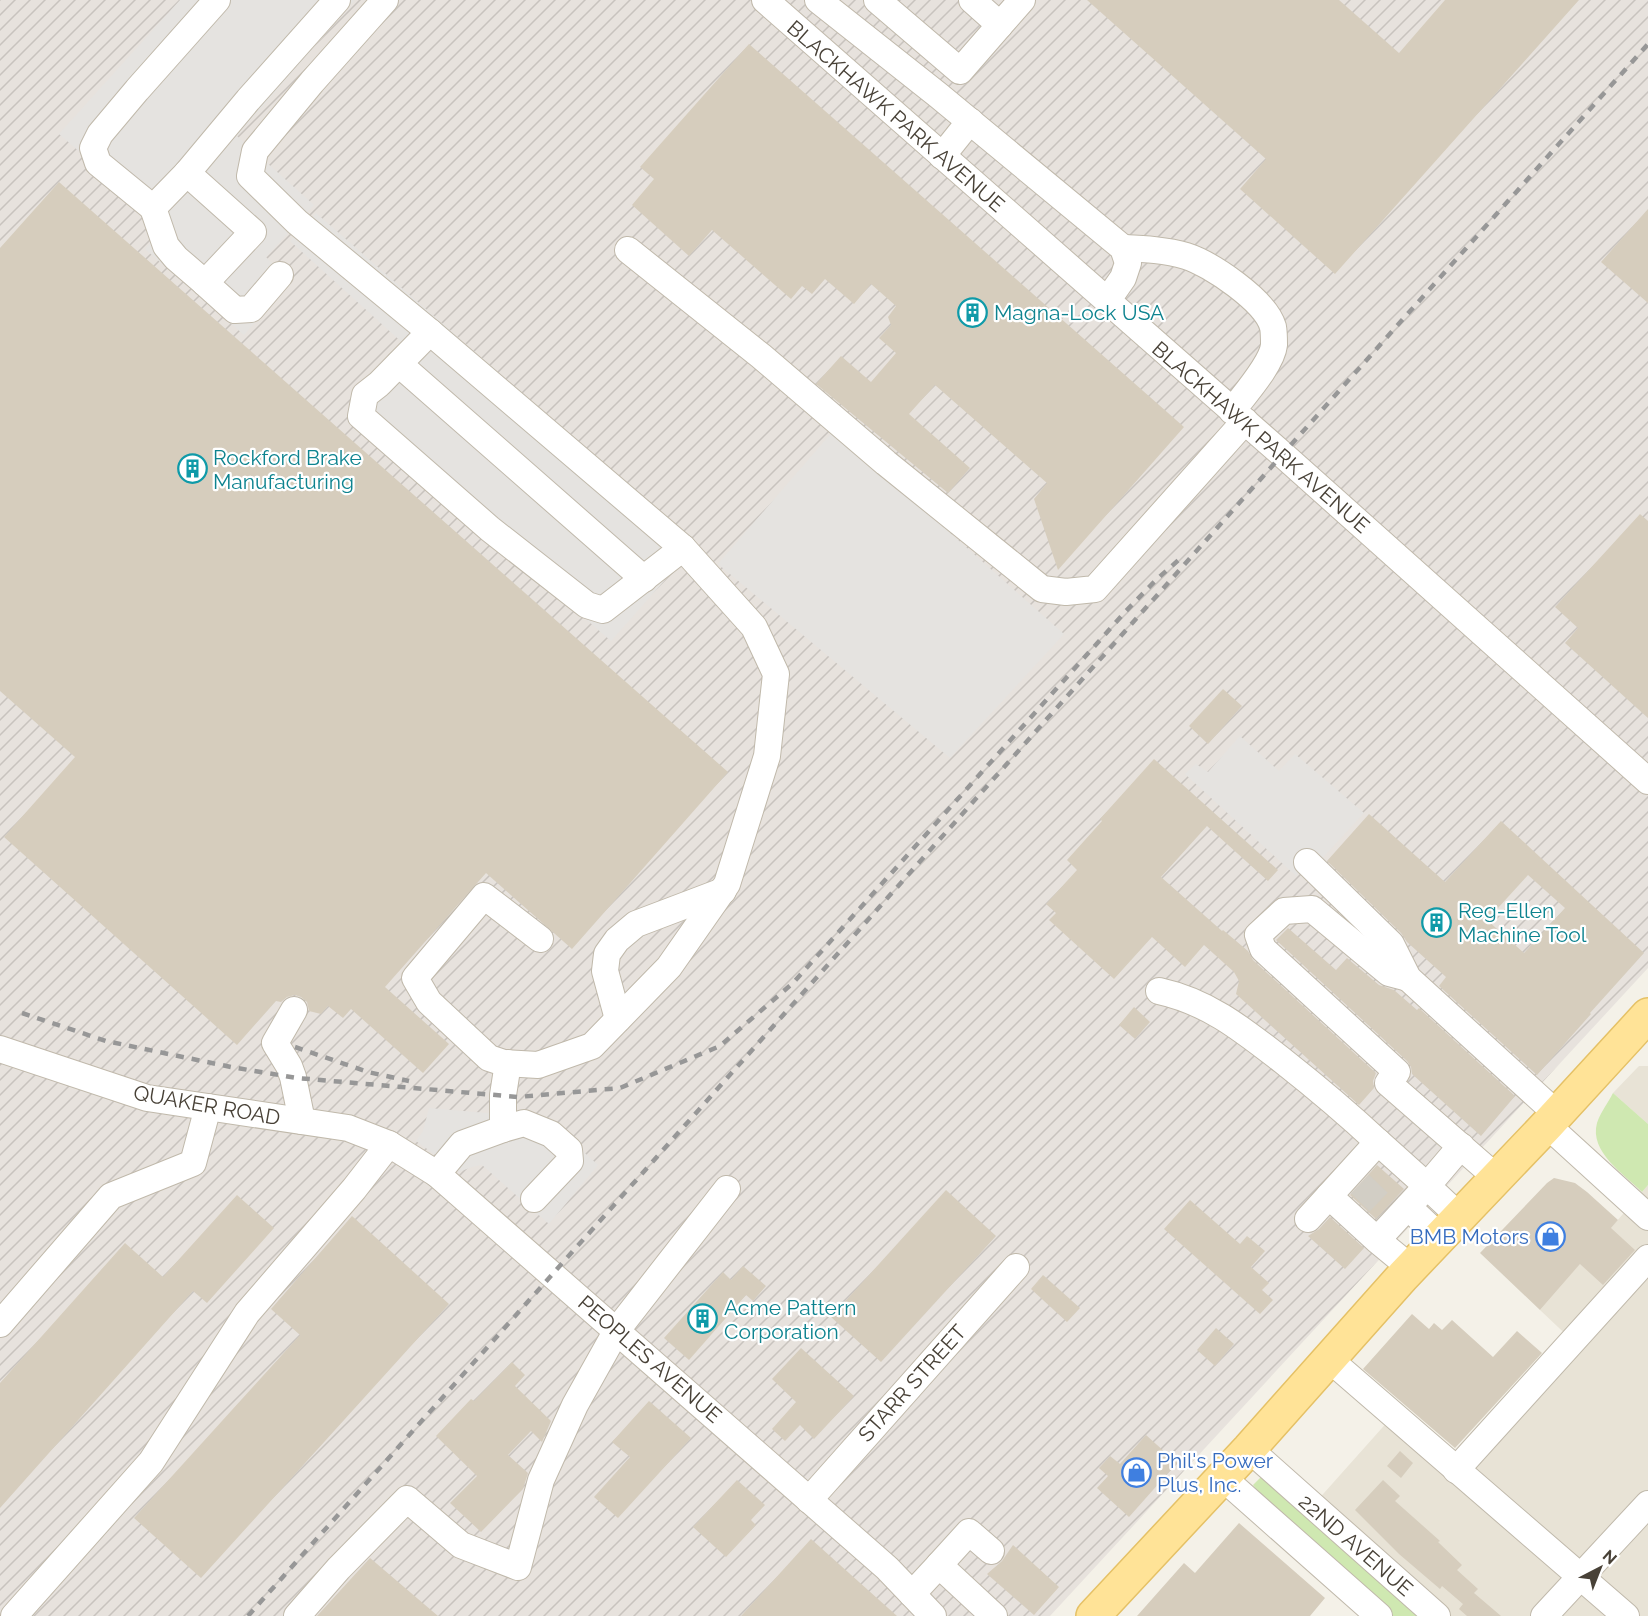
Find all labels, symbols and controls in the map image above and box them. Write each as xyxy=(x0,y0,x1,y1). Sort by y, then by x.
street label: BLACKHAWK PARK AVENUE xyxy=(782,15,1010,217)
building icon: Magna-Lock USA xyxy=(957,296,989,328)
place label: Magna-Lock USA xyxy=(994,300,1164,325)
street label: BLACKHAWK PARK AVENUE xyxy=(1147,336,1375,538)
place label: Rockford Brake Manufacturing xyxy=(213,445,362,494)
building icon: Rockford Brake Manufacturing xyxy=(176,453,208,485)
place label: Reg-Ellen Machine Tool xyxy=(1458,898,1587,947)
building icon: Reg-Ellen Machine Tool xyxy=(1421,906,1453,938)
street label: QUAKER ROAD xyxy=(132,1080,282,1130)
shop icon: BMB Motors xyxy=(1534,1220,1566,1252)
place label: BMB Motors xyxy=(1410,1224,1529,1249)
street label: PEOPLES AVENUE xyxy=(573,1290,727,1428)
place label: Acme Pattern Corporation xyxy=(724,1295,857,1344)
building icon: Acme Pattern Corporation xyxy=(687,1303,719,1335)
street label: STARR STREET xyxy=(853,1319,971,1447)
place label: Phil's Power Plus, Inc. xyxy=(1157,1448,1274,1497)
shop icon: Phil's Power Plus, Inc. xyxy=(1120,1456,1152,1488)
street label: 22ND AVENUE xyxy=(1294,1489,1418,1601)
north arrow xyxy=(1570,1538,1630,1598)
text: N xyxy=(1599,1546,1621,1568)

